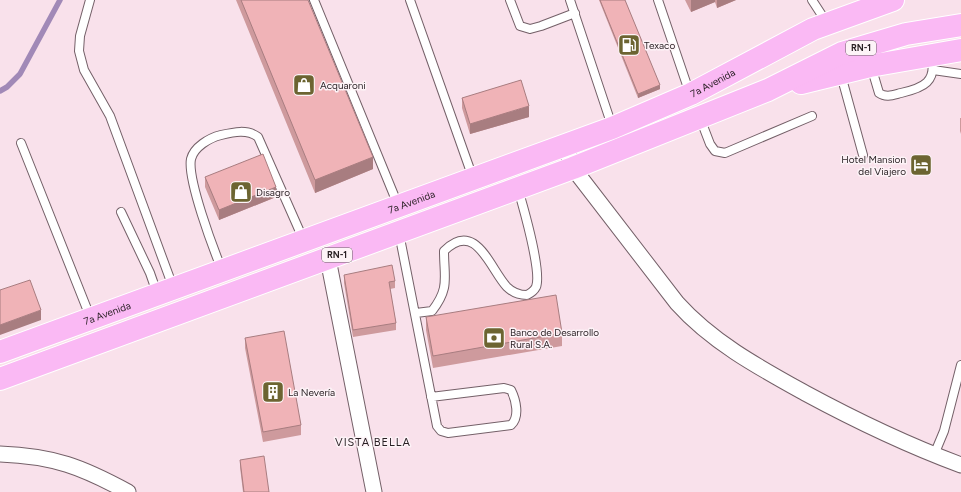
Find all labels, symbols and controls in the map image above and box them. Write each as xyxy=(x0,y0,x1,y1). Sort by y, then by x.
fuel station icon: Texaco xyxy=(616,32,642,58)
place label: Texaco xyxy=(644,39,676,52)
road number: RN-1 xyxy=(846,41,876,55)
street label: 7a Avenida xyxy=(688,66,737,100)
shop icon: Acquaroni xyxy=(291,72,317,98)
place label: Acquaroni xyxy=(320,79,366,92)
hotel icon: Hotel Mansion del Viajero xyxy=(908,152,934,178)
place label: Hotel Mansion del Viajero xyxy=(841,153,906,178)
shop icon: Disagro xyxy=(228,179,254,205)
place label: Disagro xyxy=(256,186,290,199)
street label: 7a Avenida xyxy=(386,187,437,216)
road number: RN-1 xyxy=(322,248,352,262)
street label: 7a Avenida xyxy=(82,299,133,328)
bank icon: Banco de Desarrollo Rural S.A. xyxy=(481,325,507,351)
place label: Banco de Desarrollo Rural S.A. xyxy=(510,326,599,351)
building icon: La Nevería xyxy=(260,379,286,405)
place label: La Nevería xyxy=(288,386,335,399)
district label: VISTA BELLA xyxy=(335,436,411,449)

